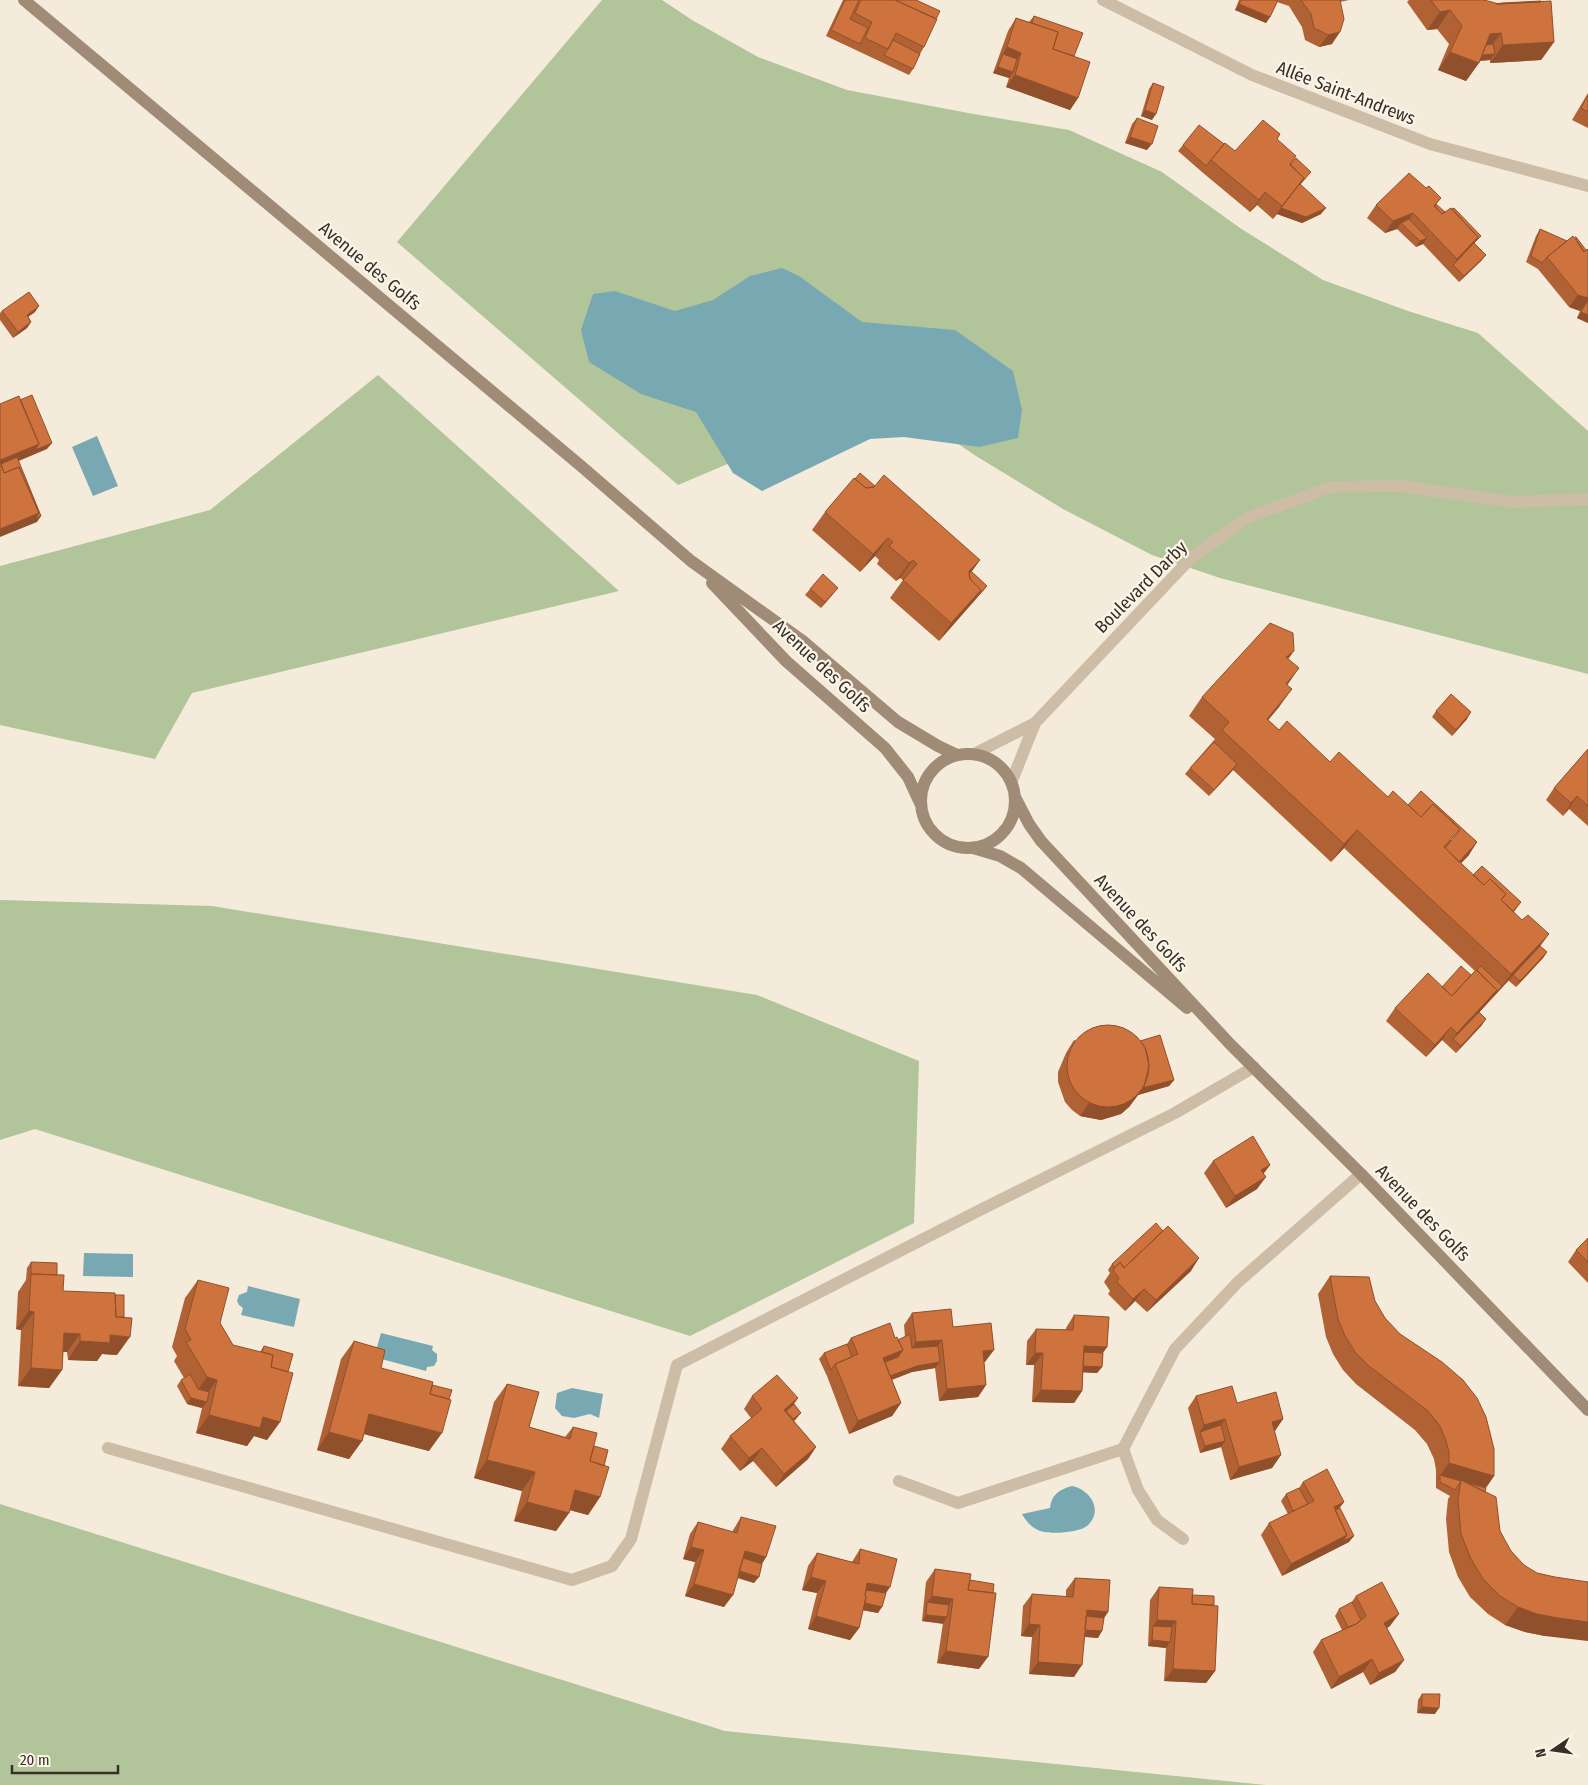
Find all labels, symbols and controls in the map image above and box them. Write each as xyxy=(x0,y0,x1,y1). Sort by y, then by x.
street label: Allée Saint-Andrews xyxy=(1273,56,1419,130)
street label: Avenue des Golfs xyxy=(314,217,426,315)
street label: Boulevard Darby xyxy=(1090,536,1192,638)
street label: Avenue des Golfs xyxy=(768,615,876,717)
street label: Avenue des Golfs xyxy=(1090,869,1192,977)
street label: Avenue des Golfs xyxy=(1371,1160,1475,1266)
north arrow xyxy=(1528,1725,1578,1775)
scale bar xyxy=(12,1742,119,1774)
text: N xyxy=(1532,1747,1550,1759)
text: 20 m xyxy=(20,1751,50,1769)

